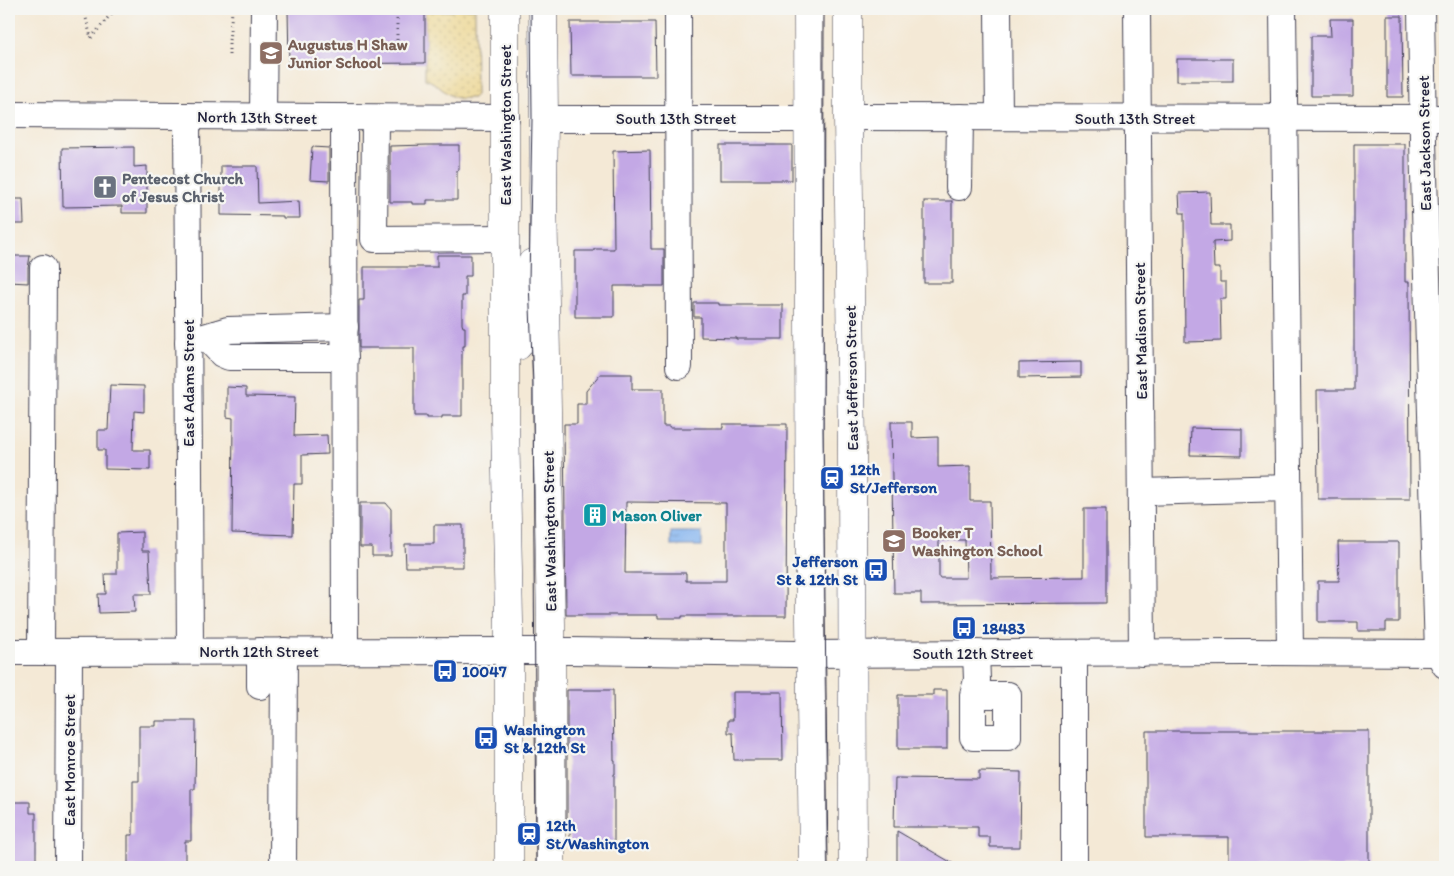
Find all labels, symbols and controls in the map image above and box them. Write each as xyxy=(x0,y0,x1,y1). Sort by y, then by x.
place label: Augustus H Shaw Junior School xyxy=(287,35,408,72)
school or university icon: Augustus H Shaw Junior School xyxy=(258,40,284,66)
street label: East Washington Street xyxy=(496,44,515,206)
street label: East Jackson Street xyxy=(1414,75,1435,211)
street label: North 13th Street xyxy=(197,107,317,128)
street label: South 13th Street xyxy=(616,109,736,128)
street label: South 13th Street xyxy=(1075,109,1195,128)
place label: Pentecost Church of Jesus Christ xyxy=(122,169,244,206)
church icon: Pentecost Church of Jesus Christ xyxy=(92,174,118,200)
street label: East Madison Street xyxy=(1130,262,1151,400)
street label: East Jefferson Street xyxy=(841,305,862,451)
street label: East Adams Street xyxy=(179,319,198,447)
street label: East Washington Street xyxy=(539,450,560,612)
place label: 12th St/Jefferson xyxy=(850,460,938,497)
station icon: 12th St/Jefferson xyxy=(819,465,845,491)
building icon: Mason Oliver xyxy=(582,502,608,528)
place label: Mason Oliver xyxy=(612,506,703,525)
place label: Booker T Washington School xyxy=(912,523,1043,561)
school or university icon: Booker T Washington School xyxy=(881,528,907,554)
place label: Jefferson St & 12th St xyxy=(777,552,859,589)
bus stop icon: Jefferson St & 12th St xyxy=(863,557,889,583)
bus stop icon: 18483 xyxy=(951,615,977,641)
place label: 18483 xyxy=(982,619,1026,638)
street label: North 12th Street xyxy=(199,642,319,661)
street label: South 12th Street xyxy=(913,644,1033,663)
bus stop icon: 10047 xyxy=(432,658,458,684)
place label: 10047 xyxy=(462,662,507,681)
street label: East Monroe Street xyxy=(60,694,79,826)
place label: Washington St & 12th St xyxy=(504,720,586,757)
bus stop icon: Washington St & 12th St xyxy=(473,725,499,751)
place label: 12th St/Washington xyxy=(546,816,650,854)
station icon: 12th St/Washington xyxy=(516,821,542,847)

